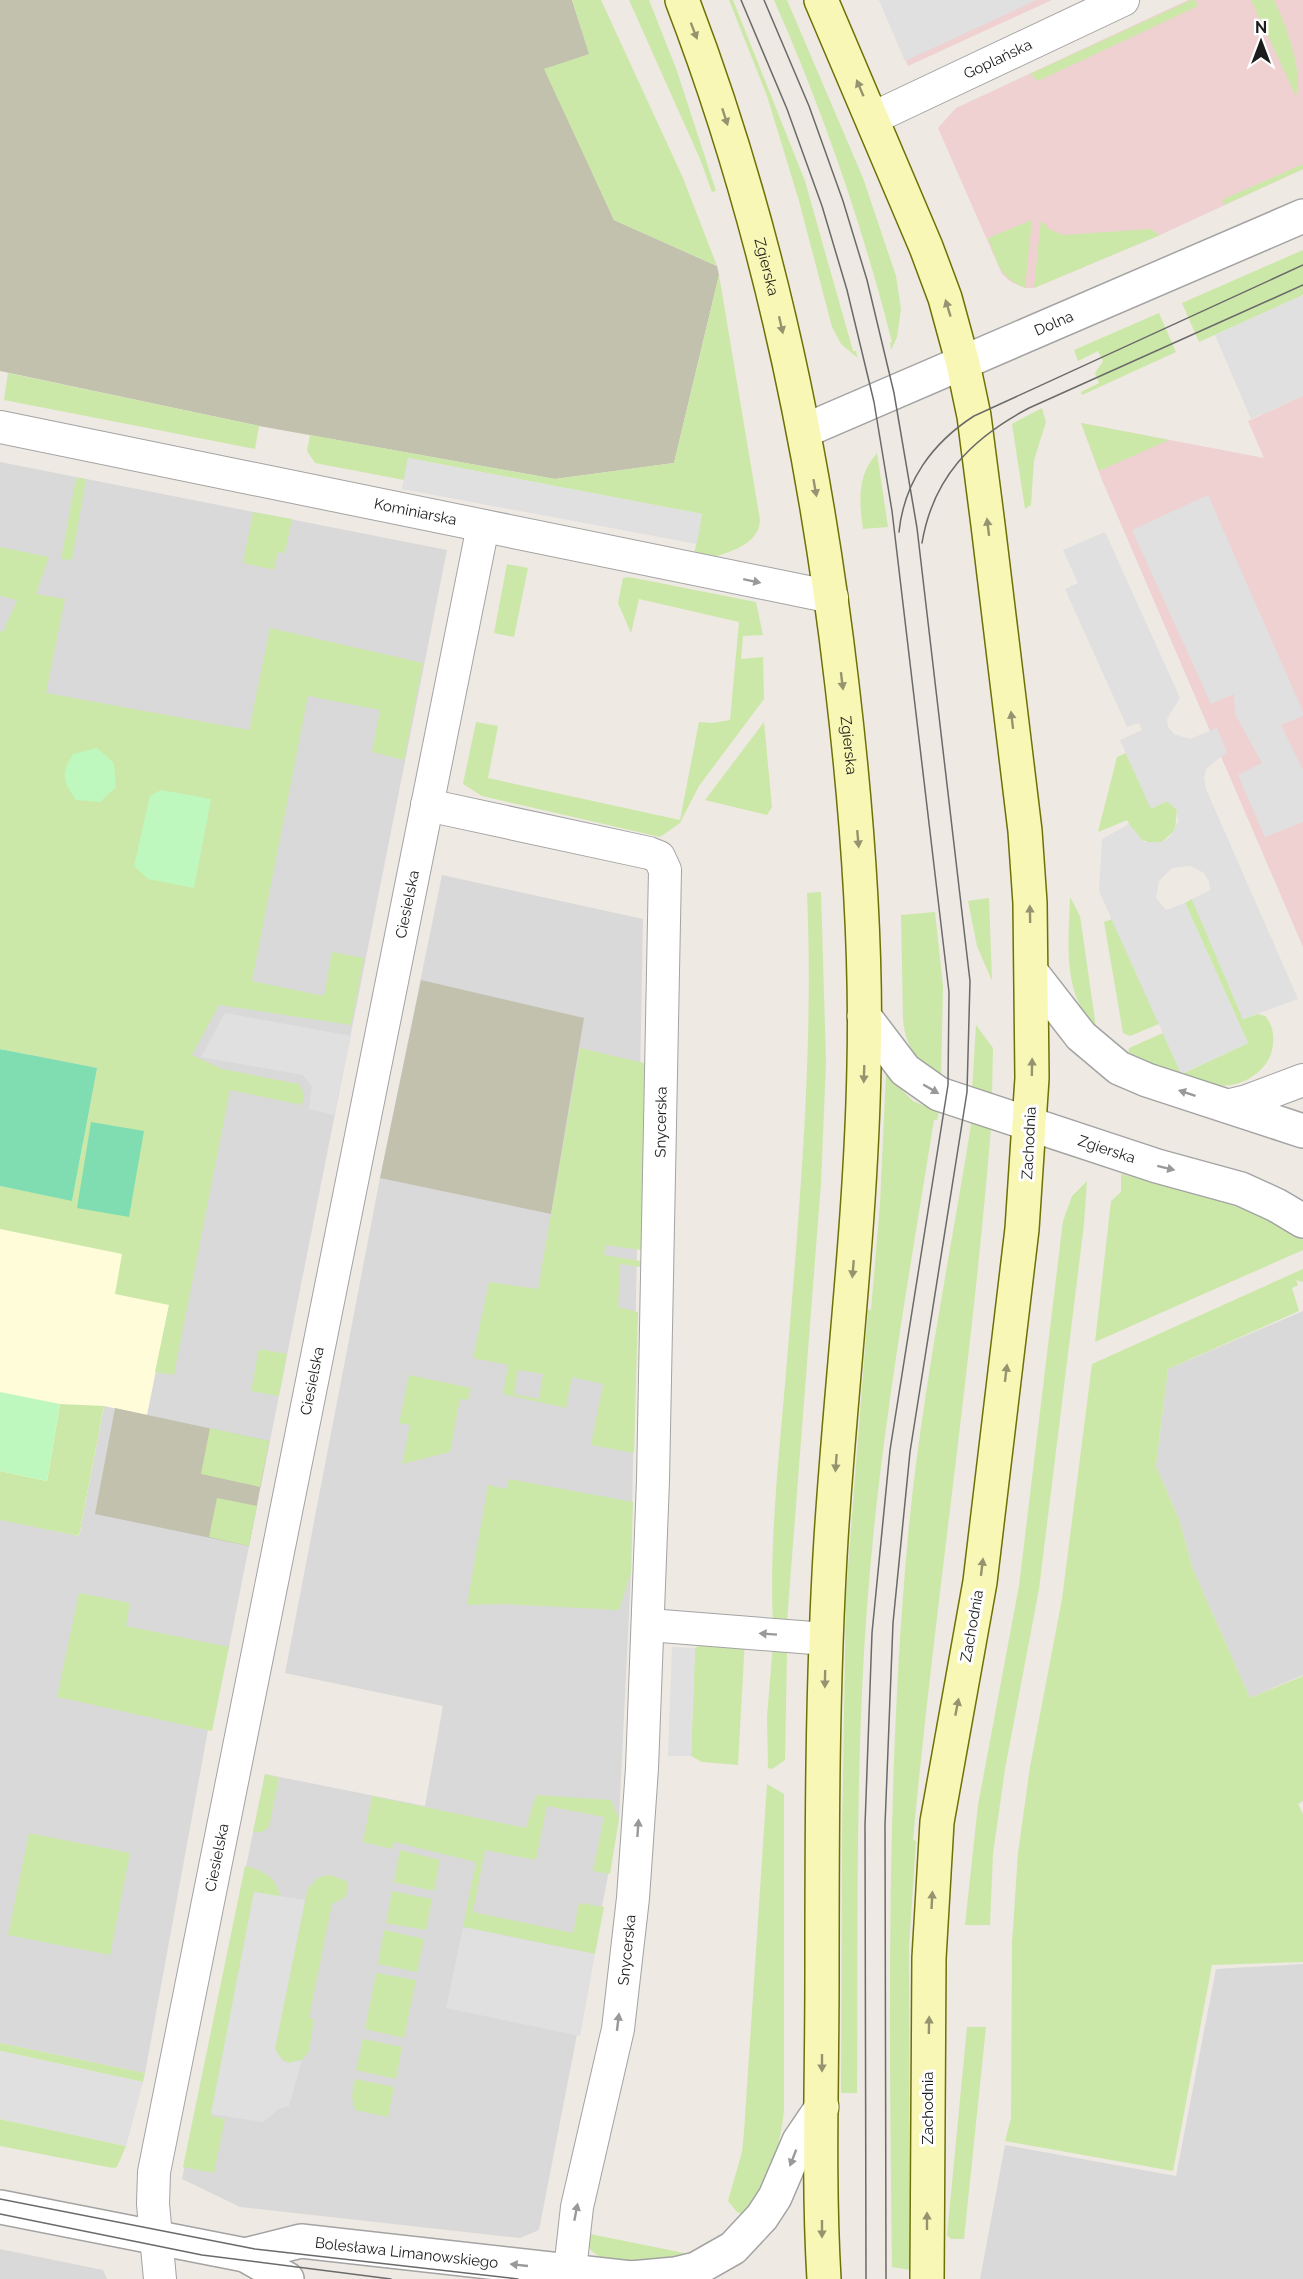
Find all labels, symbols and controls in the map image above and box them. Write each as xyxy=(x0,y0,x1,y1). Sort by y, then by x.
north arrow xyxy=(1231,12,1291,72)
text: N xyxy=(1255,18,1267,37)
one-way arrow xyxy=(689,22,699,40)
street label: Goplańska xyxy=(961,35,1035,83)
one-way arrow xyxy=(855,79,864,97)
one-way arrow xyxy=(721,108,730,126)
street label: Zgierska xyxy=(750,236,783,298)
one-way arrow xyxy=(943,299,952,317)
street label: Dolna xyxy=(1032,307,1076,340)
one-way arrow xyxy=(776,316,786,334)
one-way arrow xyxy=(811,479,820,498)
street label: Kominiarska xyxy=(372,495,458,529)
one-way arrow xyxy=(983,517,993,536)
one-way arrow xyxy=(743,576,762,586)
one-way arrow xyxy=(837,672,846,691)
one-way arrow xyxy=(1007,711,1016,730)
street label: Zgierska xyxy=(837,715,861,776)
one-way arrow xyxy=(853,830,863,849)
street label: Ciesielska xyxy=(392,869,423,940)
one-way arrow xyxy=(1026,905,1035,924)
one-way arrow xyxy=(1027,1058,1037,1077)
one-way arrow xyxy=(859,1065,869,1084)
one-way arrow xyxy=(923,1084,939,1095)
street label: Snycerska xyxy=(651,1086,671,1158)
one-way arrow xyxy=(1178,1088,1196,1098)
street label: Zachodnia xyxy=(1018,1106,1040,1180)
street label: Zgierska xyxy=(1076,1132,1138,1167)
one-way arrow xyxy=(1157,1164,1175,1174)
one-way arrow xyxy=(848,1259,858,1278)
street label: Ciesielska xyxy=(297,1345,328,1417)
one-way arrow xyxy=(1001,1364,1011,1383)
one-way arrow xyxy=(831,1454,841,1473)
one-way arrow xyxy=(977,1557,986,1576)
street label: Zachodnia xyxy=(957,1588,987,1664)
one-way arrow xyxy=(758,1629,777,1639)
one-way arrow xyxy=(820,1669,830,1688)
one-way arrow xyxy=(953,1697,962,1716)
one-way arrow xyxy=(633,1819,643,1838)
street label: Ciesielska xyxy=(201,1822,232,1893)
one-way arrow xyxy=(927,1890,937,1909)
street label: Snycerska xyxy=(614,1914,640,1986)
one-way arrow xyxy=(614,2012,623,2031)
one-way arrow xyxy=(924,2015,934,2034)
one-way arrow xyxy=(817,2054,827,2073)
street label: Zachodnia xyxy=(919,2071,937,2145)
one-way arrow xyxy=(788,2149,797,2167)
one-way arrow xyxy=(572,2203,581,2222)
one-way arrow xyxy=(923,2211,932,2230)
one-way arrow xyxy=(817,2219,827,2238)
street label: Bolesława Limanowskiego xyxy=(314,2234,499,2272)
one-way arrow xyxy=(510,2260,529,2270)

